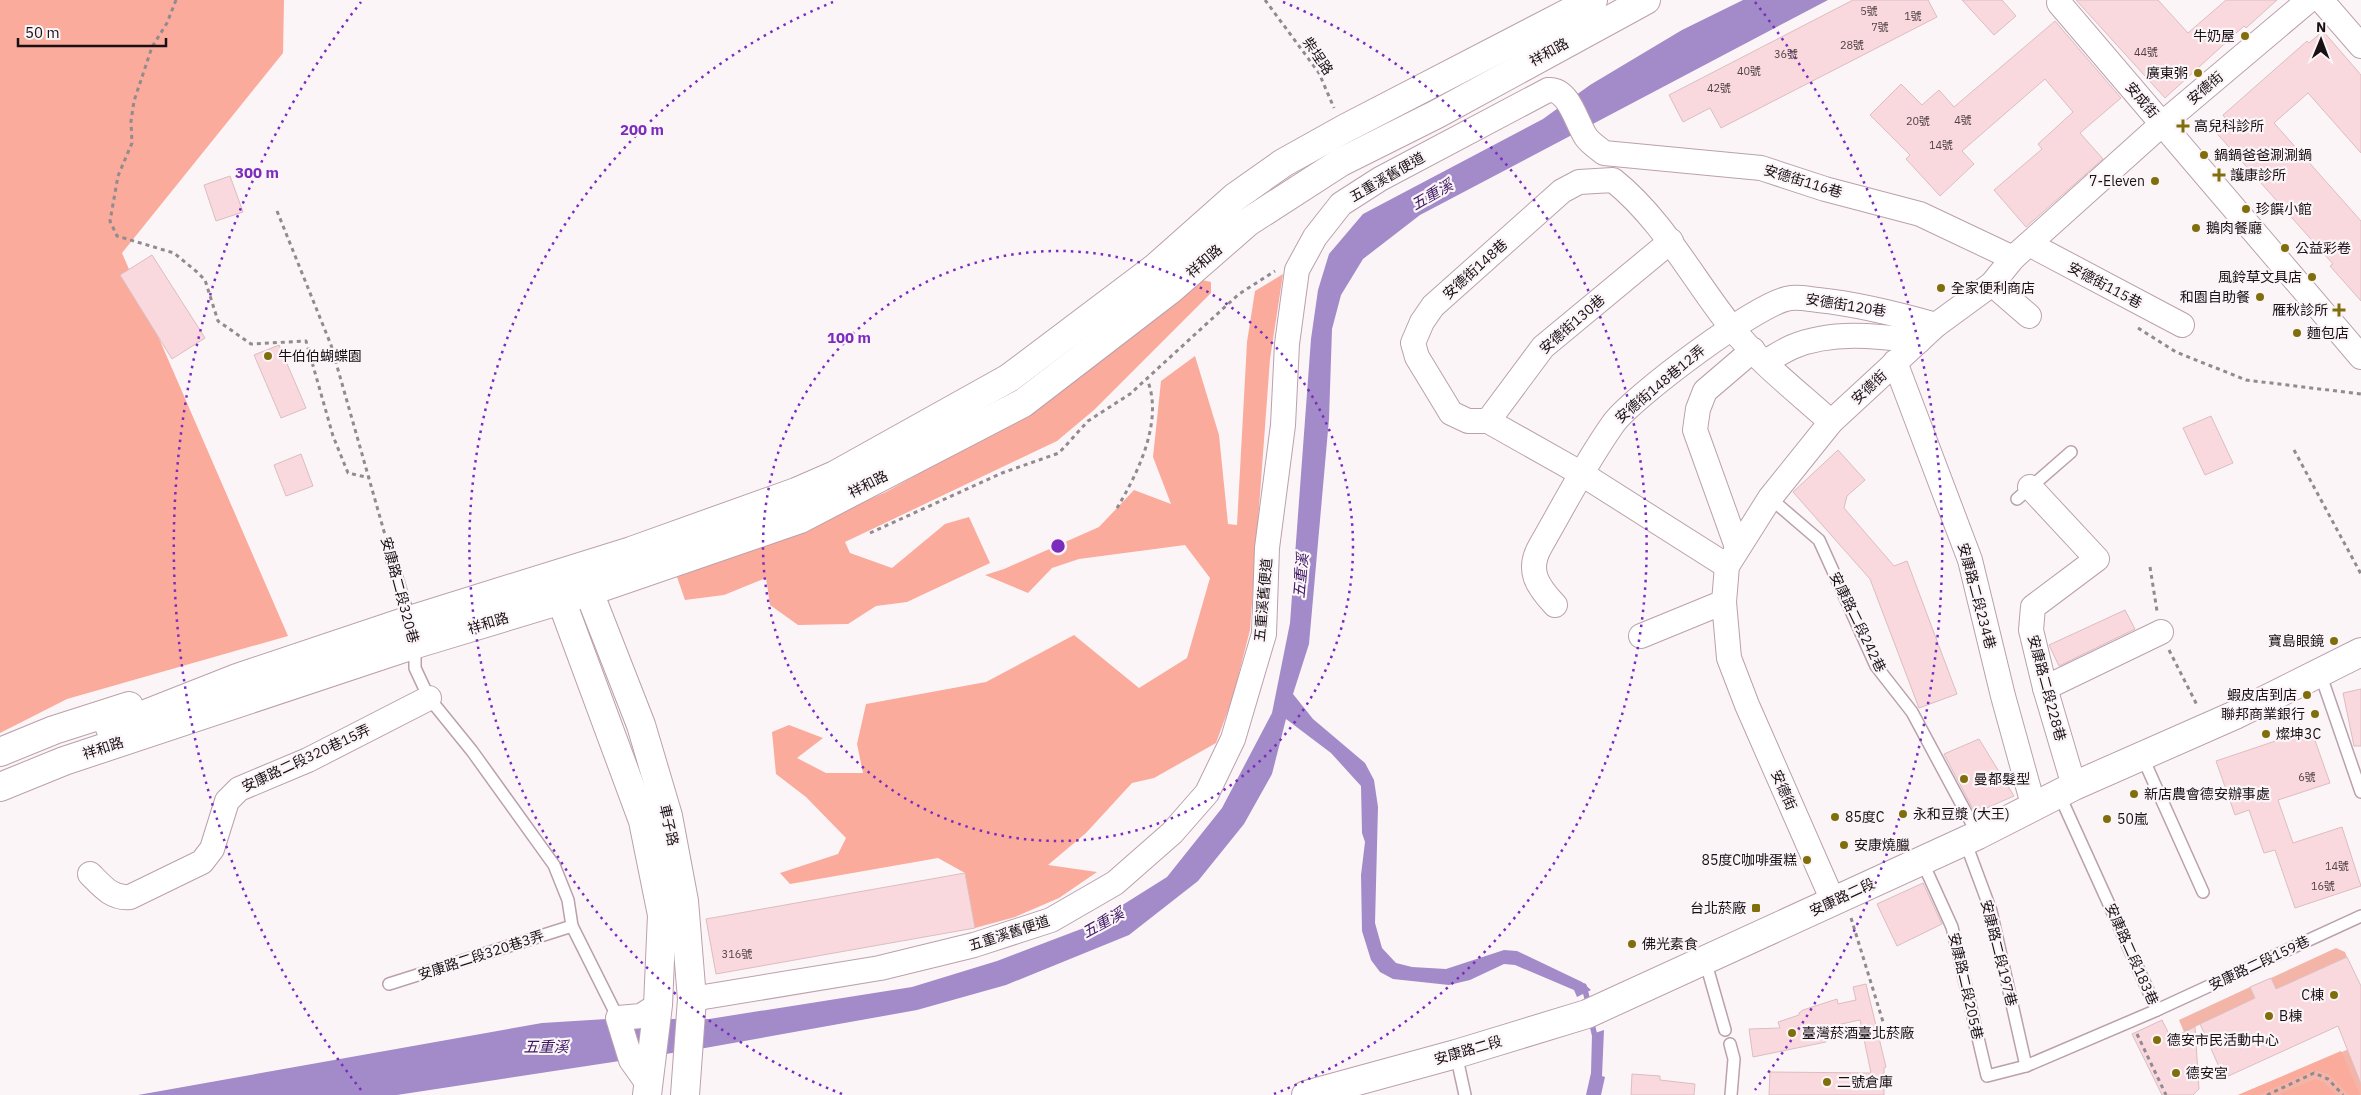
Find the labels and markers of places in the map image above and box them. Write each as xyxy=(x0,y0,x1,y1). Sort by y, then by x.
place label: 牛奶屋 xyxy=(2193,27,2235,45)
marker: 牛奶屋 xyxy=(2239,30,2251,42)
place label: 廣東粥 xyxy=(2146,64,2188,82)
marker: 廣東粥 xyxy=(2192,67,2204,79)
place label: 高兒科診所 xyxy=(2194,117,2264,135)
marker: 高兒科診所 xyxy=(2176,119,2190,133)
place label: 鍋鍋爸爸涮涮鍋 xyxy=(2214,146,2312,164)
marker: 鍋鍋爸爸涮涮鍋 xyxy=(2198,149,2210,161)
place label: 護康診所 xyxy=(2230,166,2286,184)
marker: 護康診所 xyxy=(2212,168,2226,182)
place label: 7-Eleven xyxy=(2089,172,2145,190)
marker: 7-Eleven xyxy=(2149,175,2161,187)
place label: 珍饌小館 xyxy=(2256,200,2312,218)
marker: 珍饌小館 xyxy=(2240,203,2252,215)
place label: 鵝肉餐廳 xyxy=(2206,219,2262,237)
marker: 鵝肉餐廳 xyxy=(2190,222,2202,234)
place label: 公益彩卷 xyxy=(2295,239,2351,257)
marker: 公益彩卷 xyxy=(2279,242,2291,254)
place label: 風鈴草文具店 xyxy=(2218,268,2302,286)
marker: 風鈴草文具店 xyxy=(2306,271,2318,283)
place label: 全家便利商店 xyxy=(1951,279,2035,297)
marker: 全家便利商店 xyxy=(1935,282,1947,294)
place label: 和園自助餐 xyxy=(2180,288,2250,306)
marker: 和園自助餐 xyxy=(2254,291,2266,303)
place label: 雁秋診所 xyxy=(2272,301,2328,319)
marker: 雁秋診所 xyxy=(2332,303,2346,317)
place label: 麵包店 xyxy=(2307,324,2349,342)
marker: 麵包店 xyxy=(2291,327,2303,339)
place label: 牛伯伯蝴蝶園 xyxy=(278,347,362,365)
marker: 牛伯伯蝴蝶園 xyxy=(262,350,274,362)
centre of rings xyxy=(1049,537,1067,555)
place label: 寶島眼鏡 xyxy=(2268,632,2324,650)
marker: 寶島眼鏡 xyxy=(2328,635,2340,647)
place label: 蝦皮店到店 xyxy=(2227,686,2297,704)
marker: 蝦皮店到店 xyxy=(2301,689,2313,701)
place label: 聯邦商業銀行 xyxy=(2221,705,2305,723)
marker: 聯邦商業銀行 xyxy=(2309,708,2321,720)
place label: 燦坤3C xyxy=(2276,725,2321,743)
marker: 燦坤3C xyxy=(2260,728,2272,740)
place label: 曼都髮型 xyxy=(1974,770,2030,788)
marker: 曼都髮型 xyxy=(1958,773,1970,785)
place label: 新店農會德安辦事處 xyxy=(2144,785,2270,803)
marker: 新店農會德安辦事處 xyxy=(2128,788,2140,800)
place label: 永和豆漿 (大王) xyxy=(1913,805,2010,823)
place label: 85度C xyxy=(1845,808,1885,826)
marker: 永和豆漿 (大王) xyxy=(1897,808,1909,820)
place label: 50嵐 xyxy=(2117,810,2149,828)
marker: 85度C xyxy=(1829,811,1841,823)
marker: 50嵐 xyxy=(2101,813,2113,825)
place label: 安康燒臘 xyxy=(1854,836,1910,854)
marker: 安康燒臘 xyxy=(1838,839,1850,851)
place label: 85度C咖啡蛋糕 xyxy=(1702,851,1797,869)
marker: 85度C咖啡蛋糕 xyxy=(1801,854,1813,866)
place label: 台北菸廠 xyxy=(1690,899,1746,917)
marker: 台北菸廠 xyxy=(1750,902,1762,914)
place label: 佛光素食 xyxy=(1642,935,1698,953)
marker: 佛光素食 xyxy=(1626,938,1638,950)
place label: C棟 xyxy=(2301,986,2324,1004)
marker: C棟 xyxy=(2328,989,2340,1001)
place label: B棟 xyxy=(2279,1007,2302,1025)
marker: B棟 xyxy=(2263,1010,2275,1022)
place label: 臺灣菸酒臺北菸廠 xyxy=(1802,1024,1914,1042)
marker: 臺灣菸酒臺北菸廠 xyxy=(1786,1027,1798,1039)
place label: 德安市民活動中心 xyxy=(2167,1031,2279,1049)
marker: 德安市民活動中心 xyxy=(2151,1034,2163,1046)
place label: 德安宮 xyxy=(2186,1064,2228,1082)
marker: 德安宮 xyxy=(2170,1067,2182,1079)
place label: 二號倉庫 xyxy=(1837,1073,1893,1091)
marker: 二號倉庫 xyxy=(1821,1076,1833,1088)

